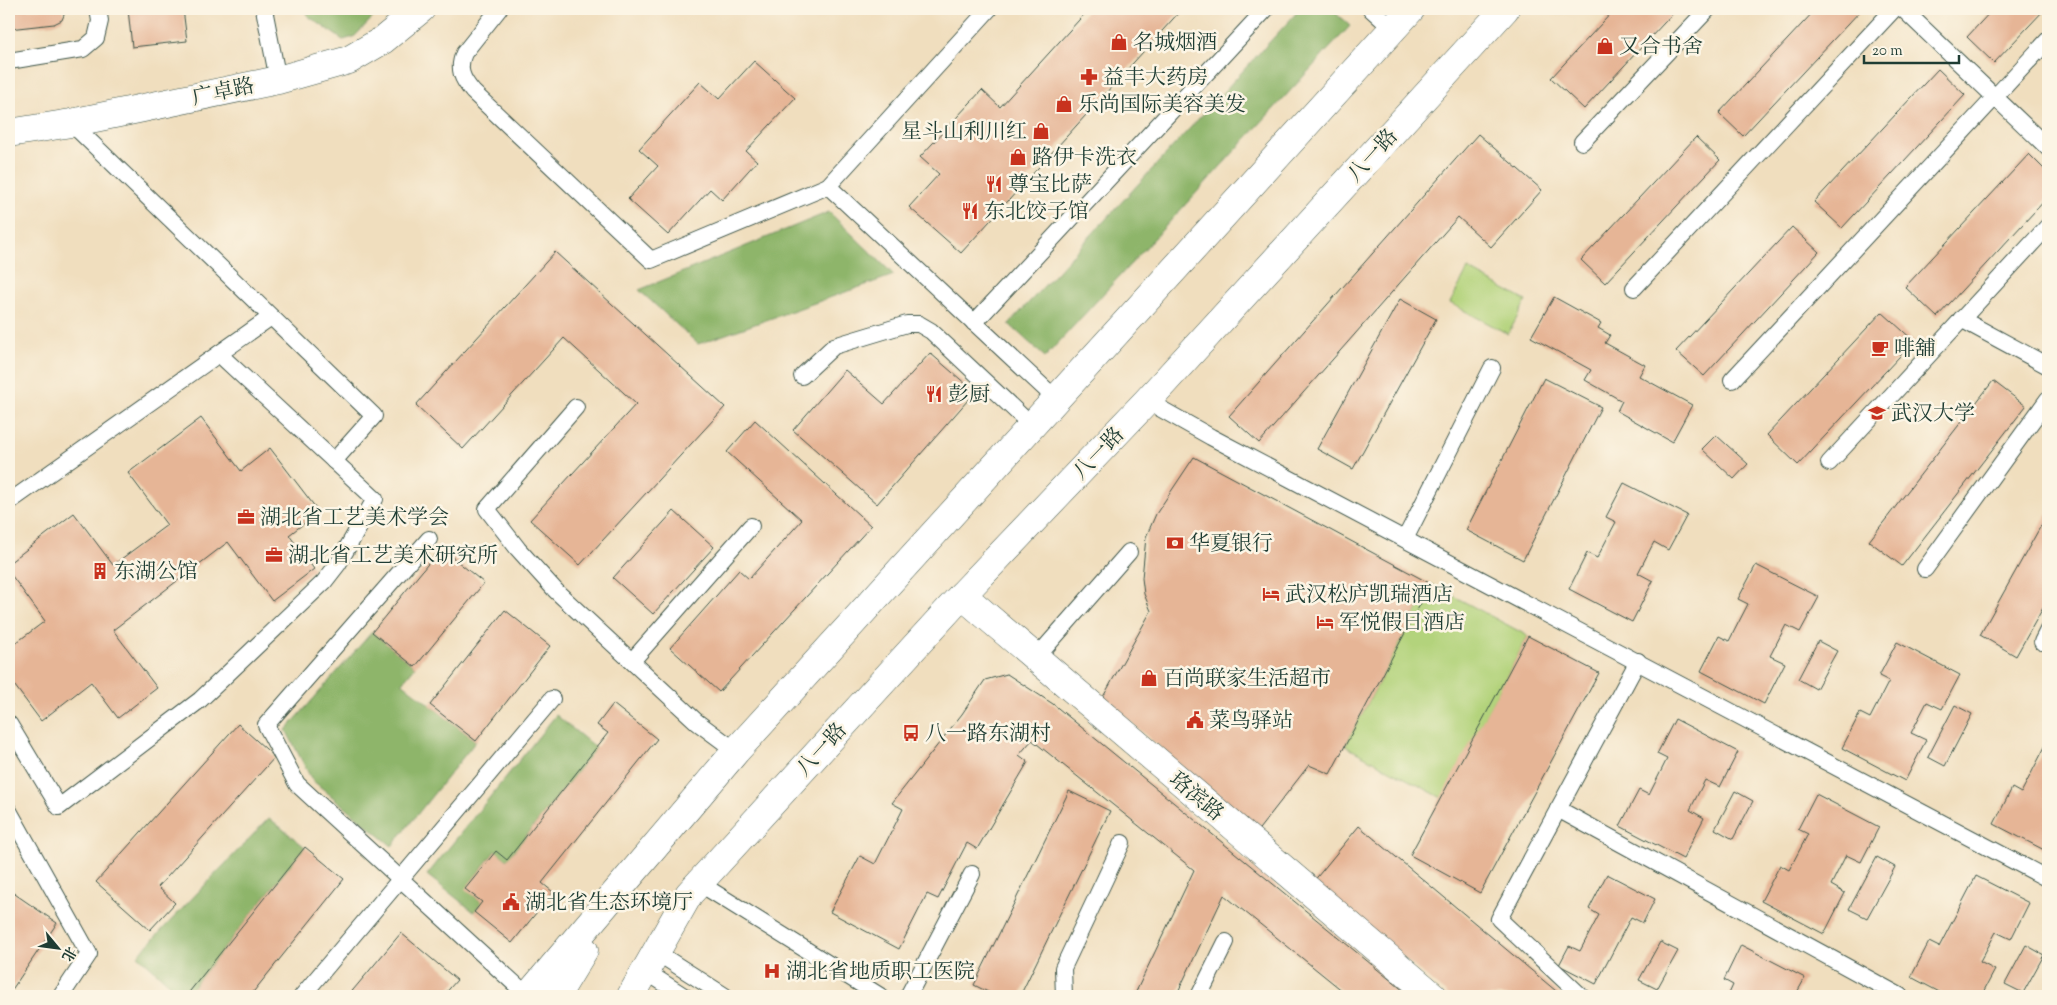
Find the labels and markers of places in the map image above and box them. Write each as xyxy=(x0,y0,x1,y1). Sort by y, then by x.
place label: 名城烟酒 xyxy=(1133,29,1217,59)
shop icon: 名城烟酒 xyxy=(1109,32,1129,52)
place label: 又合书舍 xyxy=(1619,33,1703,63)
shop icon: 又合书舍 xyxy=(1595,36,1615,56)
place label: 益丰大药房 xyxy=(1103,64,1208,94)
pharmacy icon: 益丰大药房 xyxy=(1079,67,1099,87)
place label: 乐尚国际美容美发 xyxy=(1078,91,1246,121)
shop icon: 乐尚国际美容美发 xyxy=(1054,94,1074,114)
place label: 星斗山利川红 xyxy=(901,118,1027,148)
shop icon: 星斗山利川红 xyxy=(1031,121,1051,141)
place label: 路伊卡洗衣 xyxy=(1032,144,1137,174)
shop icon: 路伊卡洗衣 xyxy=(1008,147,1028,167)
place label: 尊宝比萨 xyxy=(1008,171,1092,201)
restaurant icon: 尊宝比萨 xyxy=(984,174,1004,194)
place label: 东北饺子馆 xyxy=(984,198,1089,228)
restaurant icon: 东北饺子馆 xyxy=(960,201,980,221)
place label: 啡舖 xyxy=(1894,335,1936,365)
cafe icon: 啡舖 xyxy=(1870,338,1890,358)
place label: 彭厨 xyxy=(948,381,990,411)
restaurant icon: 彭厨 xyxy=(924,384,944,404)
place label: 武汉大学 xyxy=(1891,400,1975,430)
school or university icon: 武汉大学 xyxy=(1867,403,1887,423)
place label: 湖北省工艺美术学会 xyxy=(260,504,449,534)
office icon: 湖北省工艺美术学会 xyxy=(236,507,256,527)
place label: 华夏银行 xyxy=(1189,530,1273,560)
bank icon: 华夏银行 xyxy=(1165,533,1185,553)
place label: 湖北省工艺美术研究所 xyxy=(288,542,498,572)
office icon: 湖北省工艺美术研究所 xyxy=(264,545,284,565)
place label: 东湖公馆 xyxy=(114,558,198,588)
building icon: 东湖公馆 xyxy=(90,561,110,581)
place label: 武汉松庐凯瑞酒店 xyxy=(1285,581,1453,611)
hotel icon: 武汉松庐凯瑞酒店 xyxy=(1261,584,1281,604)
place label: 军悦假日酒店 xyxy=(1339,609,1465,639)
hotel icon: 军悦假日酒店 xyxy=(1315,612,1335,632)
place label: 百尚联家生活超市 xyxy=(1163,665,1331,695)
shop icon: 百尚联家生活超市 xyxy=(1139,668,1159,688)
place label: 菜鸟驿站 xyxy=(1209,707,1293,737)
public building icon: 菜鸟驿站 xyxy=(1185,710,1205,730)
place label: 八一路东湖村 xyxy=(925,720,1051,750)
bus stop icon: 八一路东湖村 xyxy=(901,723,921,743)
place label: 湖北省生态环境厅 xyxy=(525,889,693,919)
public building icon: 湖北省生态环境厅 xyxy=(501,892,521,912)
place label: 湖北省地质职工医院 xyxy=(786,958,975,988)
hospital icon: 湖北省地质职工医院 xyxy=(762,961,782,981)

